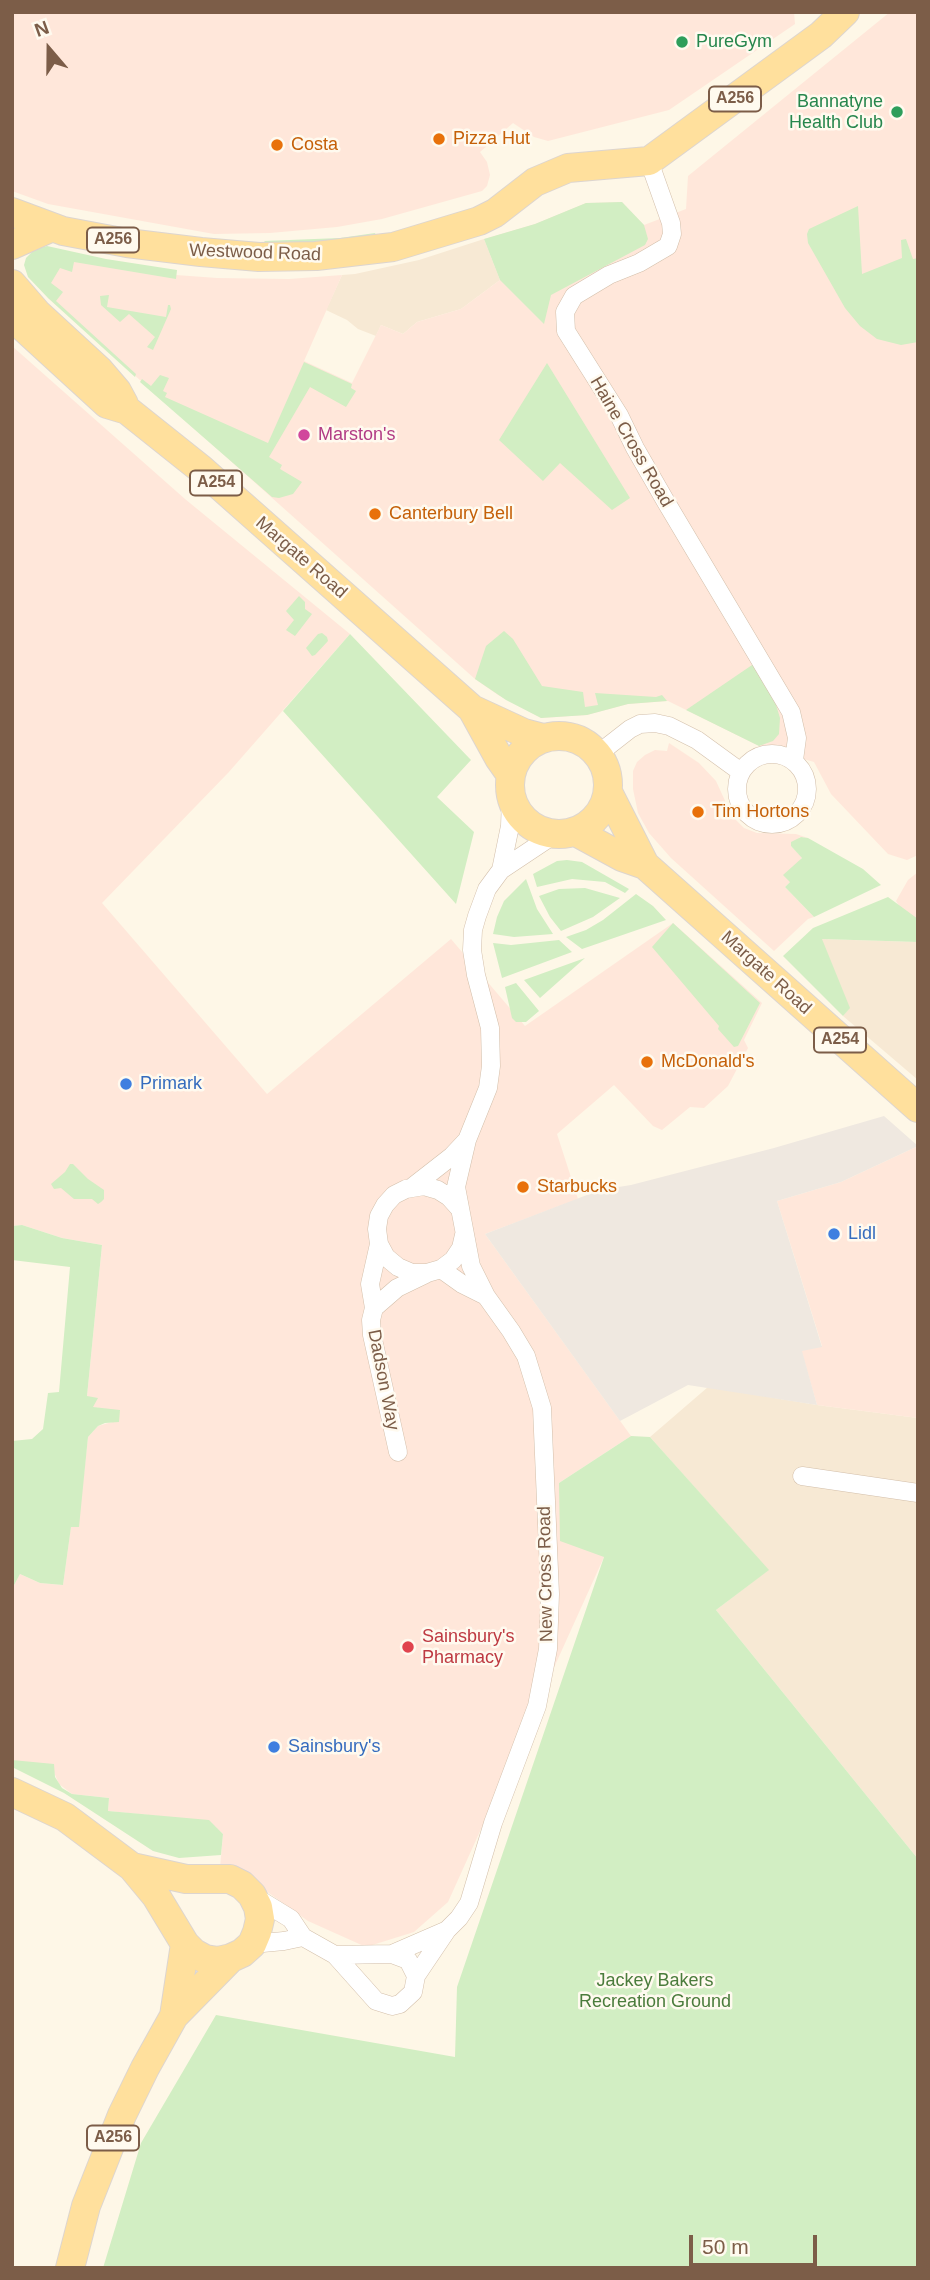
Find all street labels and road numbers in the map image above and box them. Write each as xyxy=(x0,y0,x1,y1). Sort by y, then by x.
road number: A256 xyxy=(709,86,761,111)
road number: A256 xyxy=(87,228,139,252)
street label: Westwood Road xyxy=(189,240,321,266)
street label: Haine Cross Road xyxy=(585,373,677,511)
road number: A254 xyxy=(190,470,242,496)
street label: Margate Road xyxy=(251,512,351,604)
street label: Margate Road xyxy=(716,927,816,1019)
road number: A254 xyxy=(814,1028,866,1052)
street label: Dadson Way xyxy=(363,1328,403,1432)
street label: New Cross Road xyxy=(534,1506,558,1642)
road number: A256 xyxy=(87,2126,139,2150)

